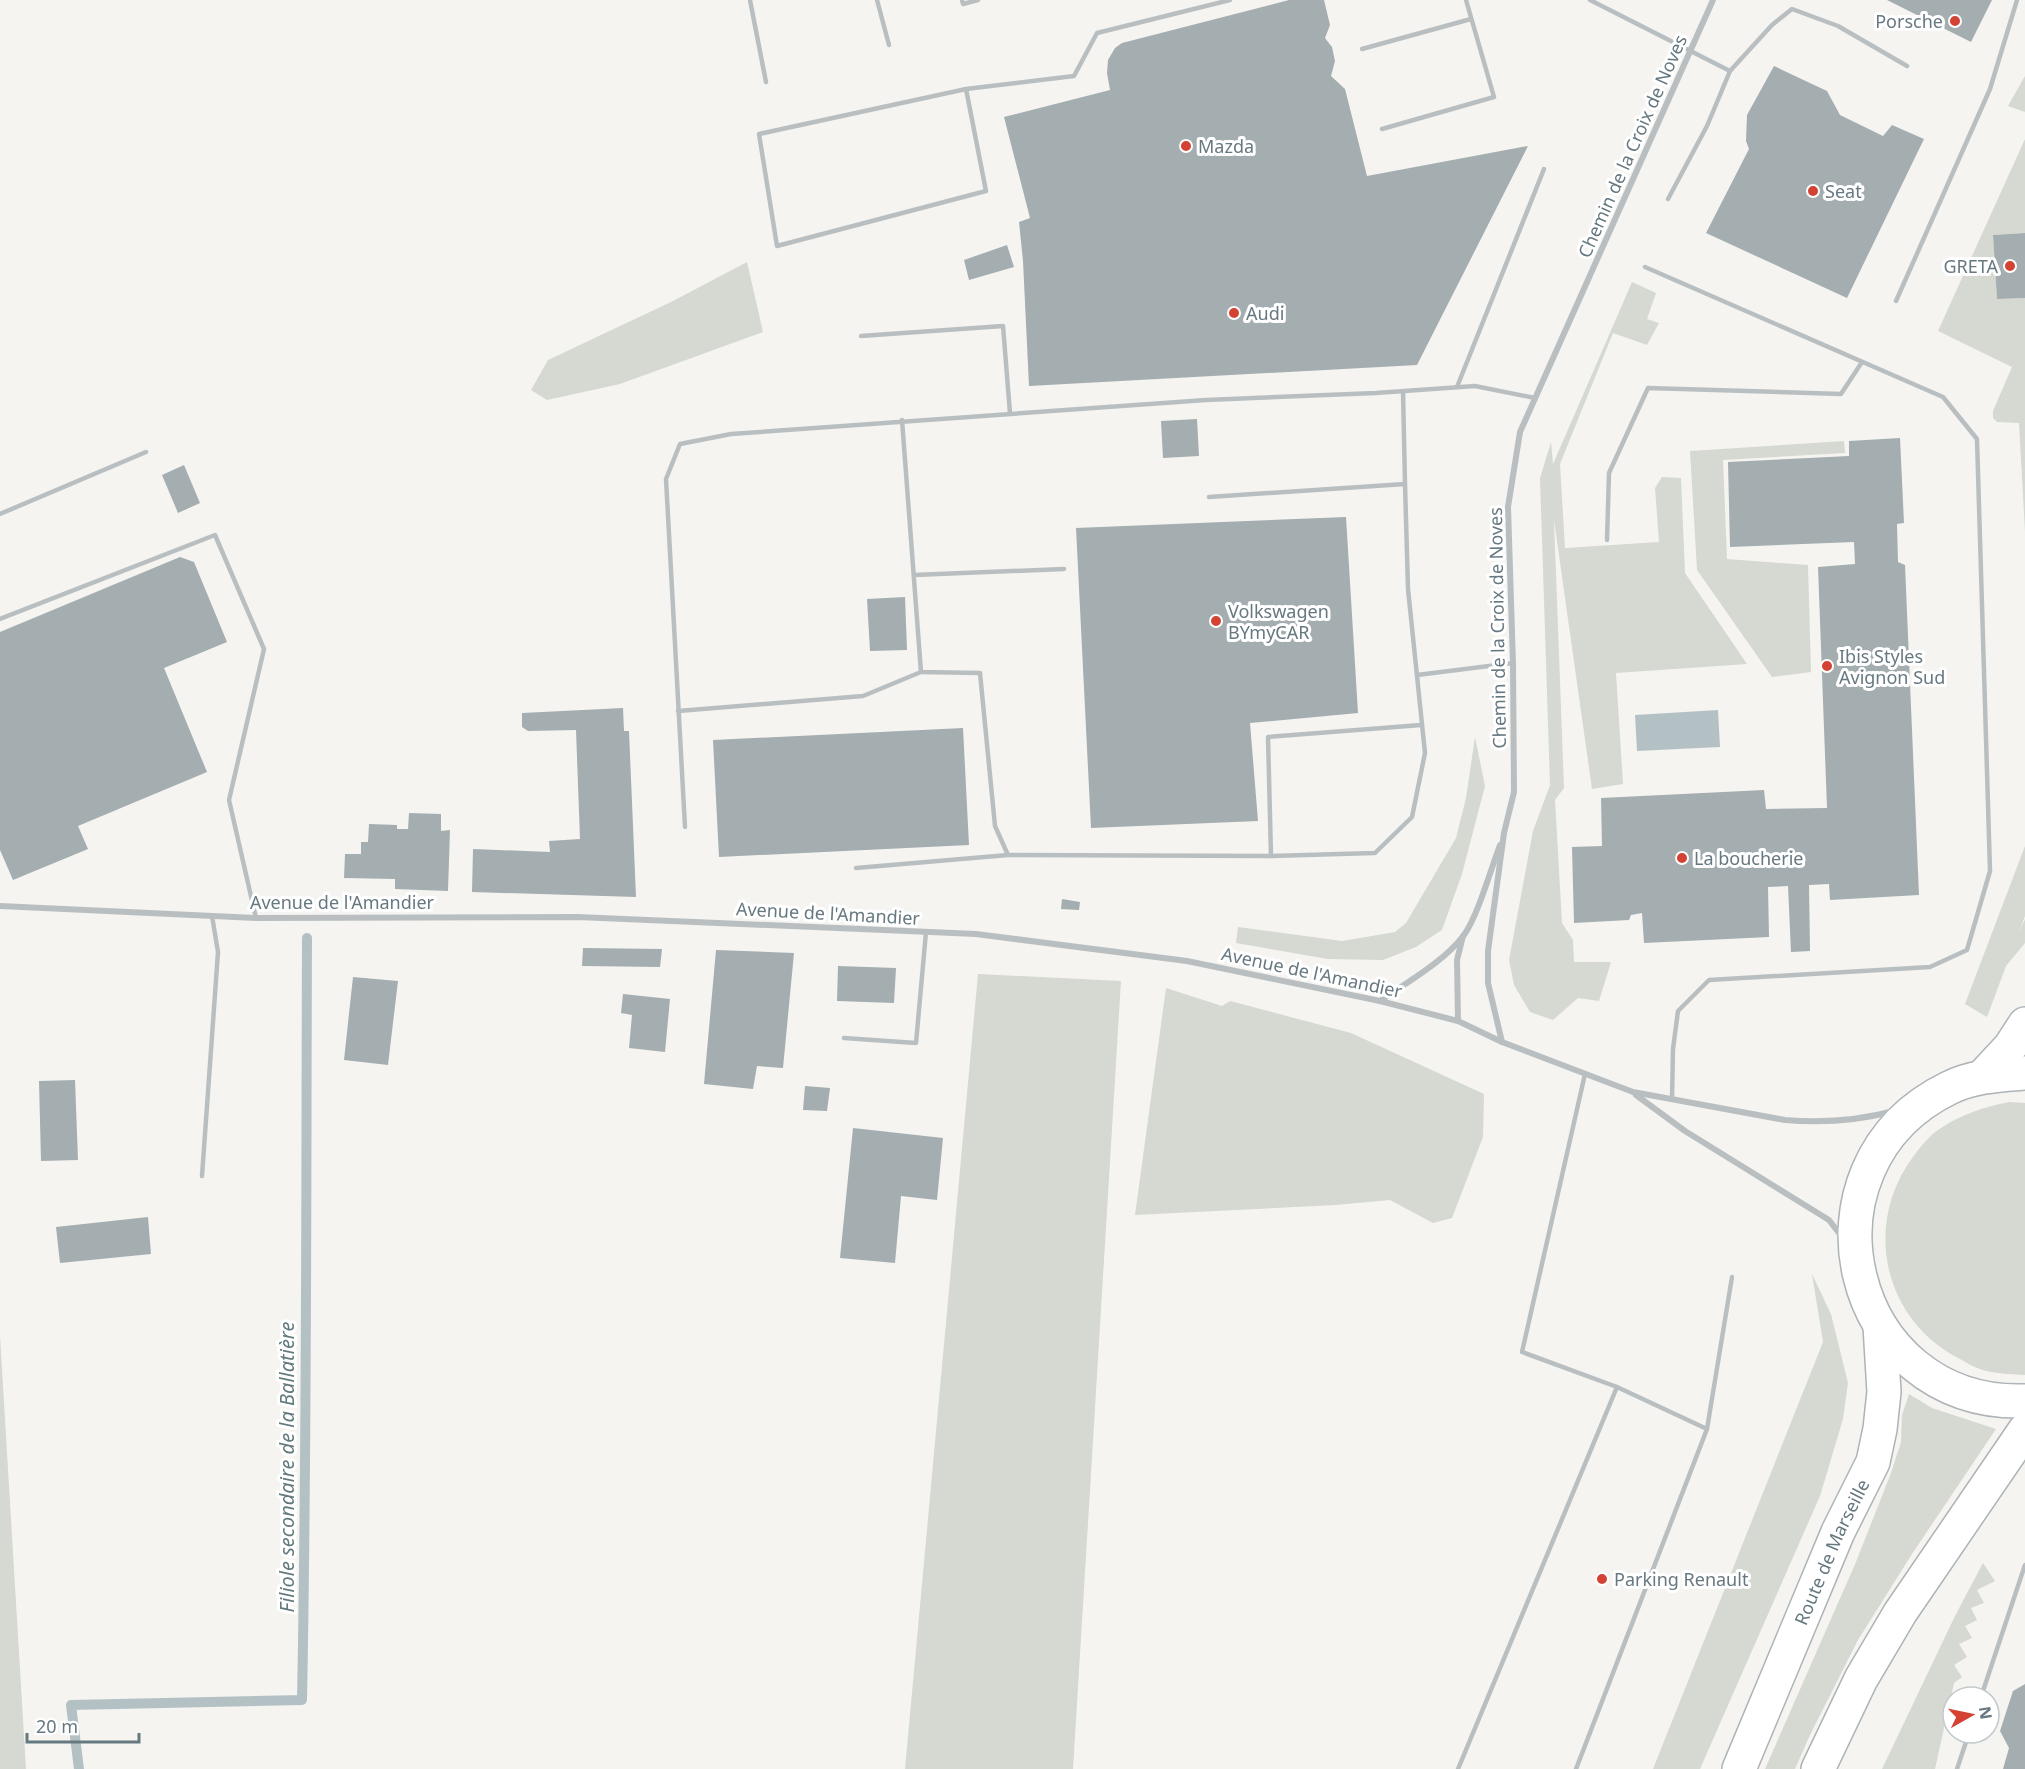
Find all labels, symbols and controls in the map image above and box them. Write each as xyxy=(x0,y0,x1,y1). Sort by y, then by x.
place label: Porsche xyxy=(1875,9,1943,33)
marker: Porsche xyxy=(1948,14,1962,28)
street label: Chemin de la Croix de Noves xyxy=(1572,31,1692,261)
place label: Mazda xyxy=(1198,134,1254,158)
marker: Mazda xyxy=(1179,139,1193,153)
place label: Seat xyxy=(1825,179,1862,203)
marker: Seat xyxy=(1806,184,1820,198)
place label: GRETA xyxy=(1943,254,1998,278)
marker: GRETA xyxy=(2003,259,2017,273)
place label: Audi xyxy=(1246,301,1284,325)
marker: Audi xyxy=(1227,306,1241,320)
street label: Chemin de la Croix de Noves xyxy=(1483,507,1511,749)
place label: Volkswagen BYmyCAR xyxy=(1228,599,1329,644)
marker: Volkswagen BYmyCAR xyxy=(1209,614,1223,628)
place label: Ibis Styles Avignon Sud xyxy=(1839,644,1945,689)
marker: Ibis Styles Avignon Sud xyxy=(1820,659,1834,673)
place label: La boucherie xyxy=(1694,846,1803,870)
marker: La boucherie xyxy=(1675,851,1689,865)
street label: Avenue de l'Amandier xyxy=(250,890,435,914)
street label: Avenue de l'Amandier xyxy=(735,896,921,930)
street label: Avenue de l'Amandier xyxy=(1219,941,1405,1003)
water label: Filiole secondaire de la Ballatière xyxy=(273,1322,300,1612)
street label: Route de Marseille xyxy=(1789,1475,1875,1628)
place label: Parking Renault xyxy=(1614,1567,1749,1591)
marker: Parking Renault xyxy=(1595,1572,1609,1586)
north arrow xyxy=(1941,1685,2001,1745)
text: N xyxy=(1974,1705,1998,1721)
scale bar xyxy=(27,1706,140,1744)
text: 20 m xyxy=(36,1714,78,1738)

